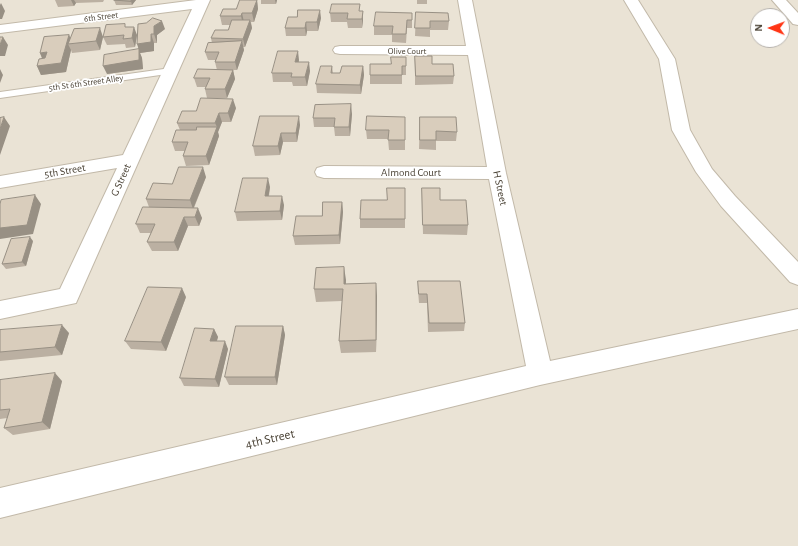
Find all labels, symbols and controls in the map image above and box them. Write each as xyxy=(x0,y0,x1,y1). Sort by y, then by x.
north arrow xyxy=(750,8,790,48)
street label: 6th Street xyxy=(83,10,119,24)
text: N xyxy=(753,24,764,32)
street label: Olive Court xyxy=(388,46,426,56)
street label: 5th St 6th Street Alley xyxy=(48,72,124,94)
street label: 5th Street xyxy=(43,161,87,181)
street label: G Street xyxy=(108,162,134,198)
street label: Almond Court xyxy=(381,166,441,180)
street label: H Street xyxy=(490,169,510,207)
street label: 4th Street xyxy=(244,426,296,452)

